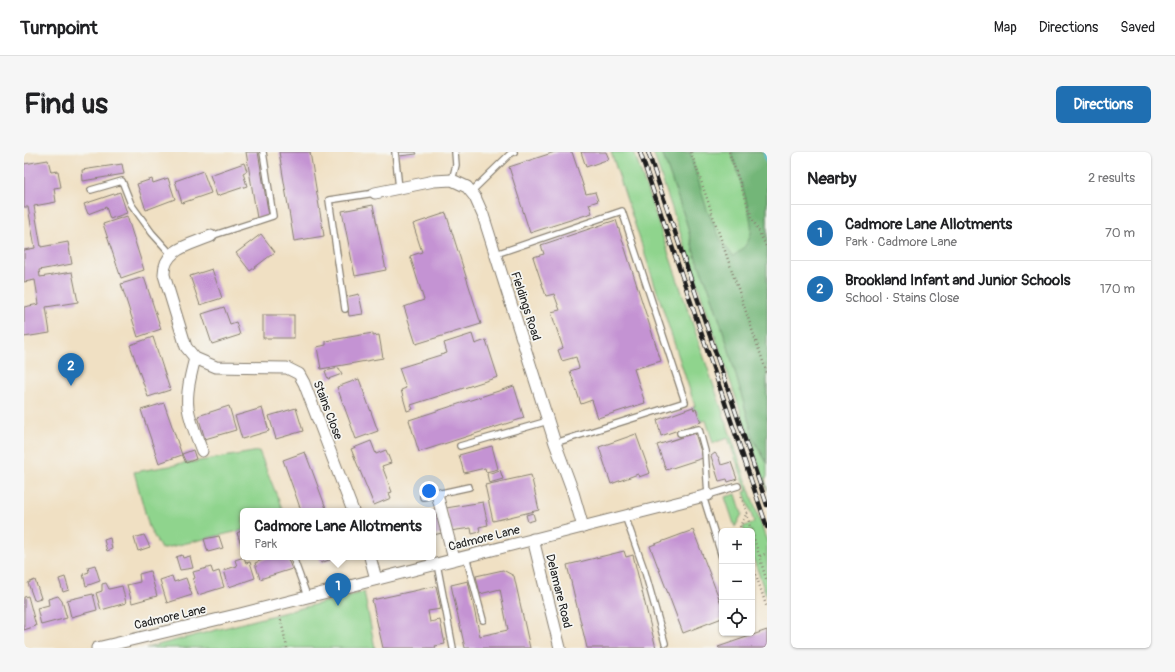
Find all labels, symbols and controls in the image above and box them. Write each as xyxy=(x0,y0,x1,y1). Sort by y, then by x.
text: Turnpoint xyxy=(20,16,98,40)
text: Map xyxy=(994,19,1017,36)
text: Directions xyxy=(1039,19,1098,36)
text: Saved xyxy=(1120,19,1155,36)
button: Directions xyxy=(1056,86,1151,123)
text: Find us xyxy=(24,87,108,122)
text: Nearby xyxy=(807,168,856,189)
text: 2 results xyxy=(1088,170,1135,186)
text: Cadmore Lane Allotments xyxy=(845,215,1012,234)
text: 1 xyxy=(817,225,823,241)
text: 70 m xyxy=(1105,225,1135,241)
text: Park · Cadmore Lane xyxy=(845,234,957,250)
street label: Fieldings Road xyxy=(507,270,544,343)
text: Brookland Infant and Junior Schools xyxy=(845,271,1070,290)
text: 2 xyxy=(816,281,824,297)
text: 170 m xyxy=(1100,281,1135,297)
text: School · Stains Close xyxy=(845,290,959,306)
pin: 2 xyxy=(58,353,84,386)
street label: Stains Close xyxy=(309,379,346,442)
your location xyxy=(419,481,439,501)
popup xyxy=(240,508,436,560)
text: Cadmore Lane Allotments xyxy=(254,517,422,536)
street label: Cadmore Lane xyxy=(447,522,522,555)
map controls xyxy=(719,528,755,636)
button: + xyxy=(719,528,755,564)
text: Park xyxy=(254,536,277,552)
street label: Delamare Road xyxy=(542,553,575,630)
button: − xyxy=(719,564,755,600)
pin: 1 xyxy=(325,573,351,606)
button: locate xyxy=(719,600,755,636)
street label: Cadmore Lane xyxy=(133,602,208,633)

